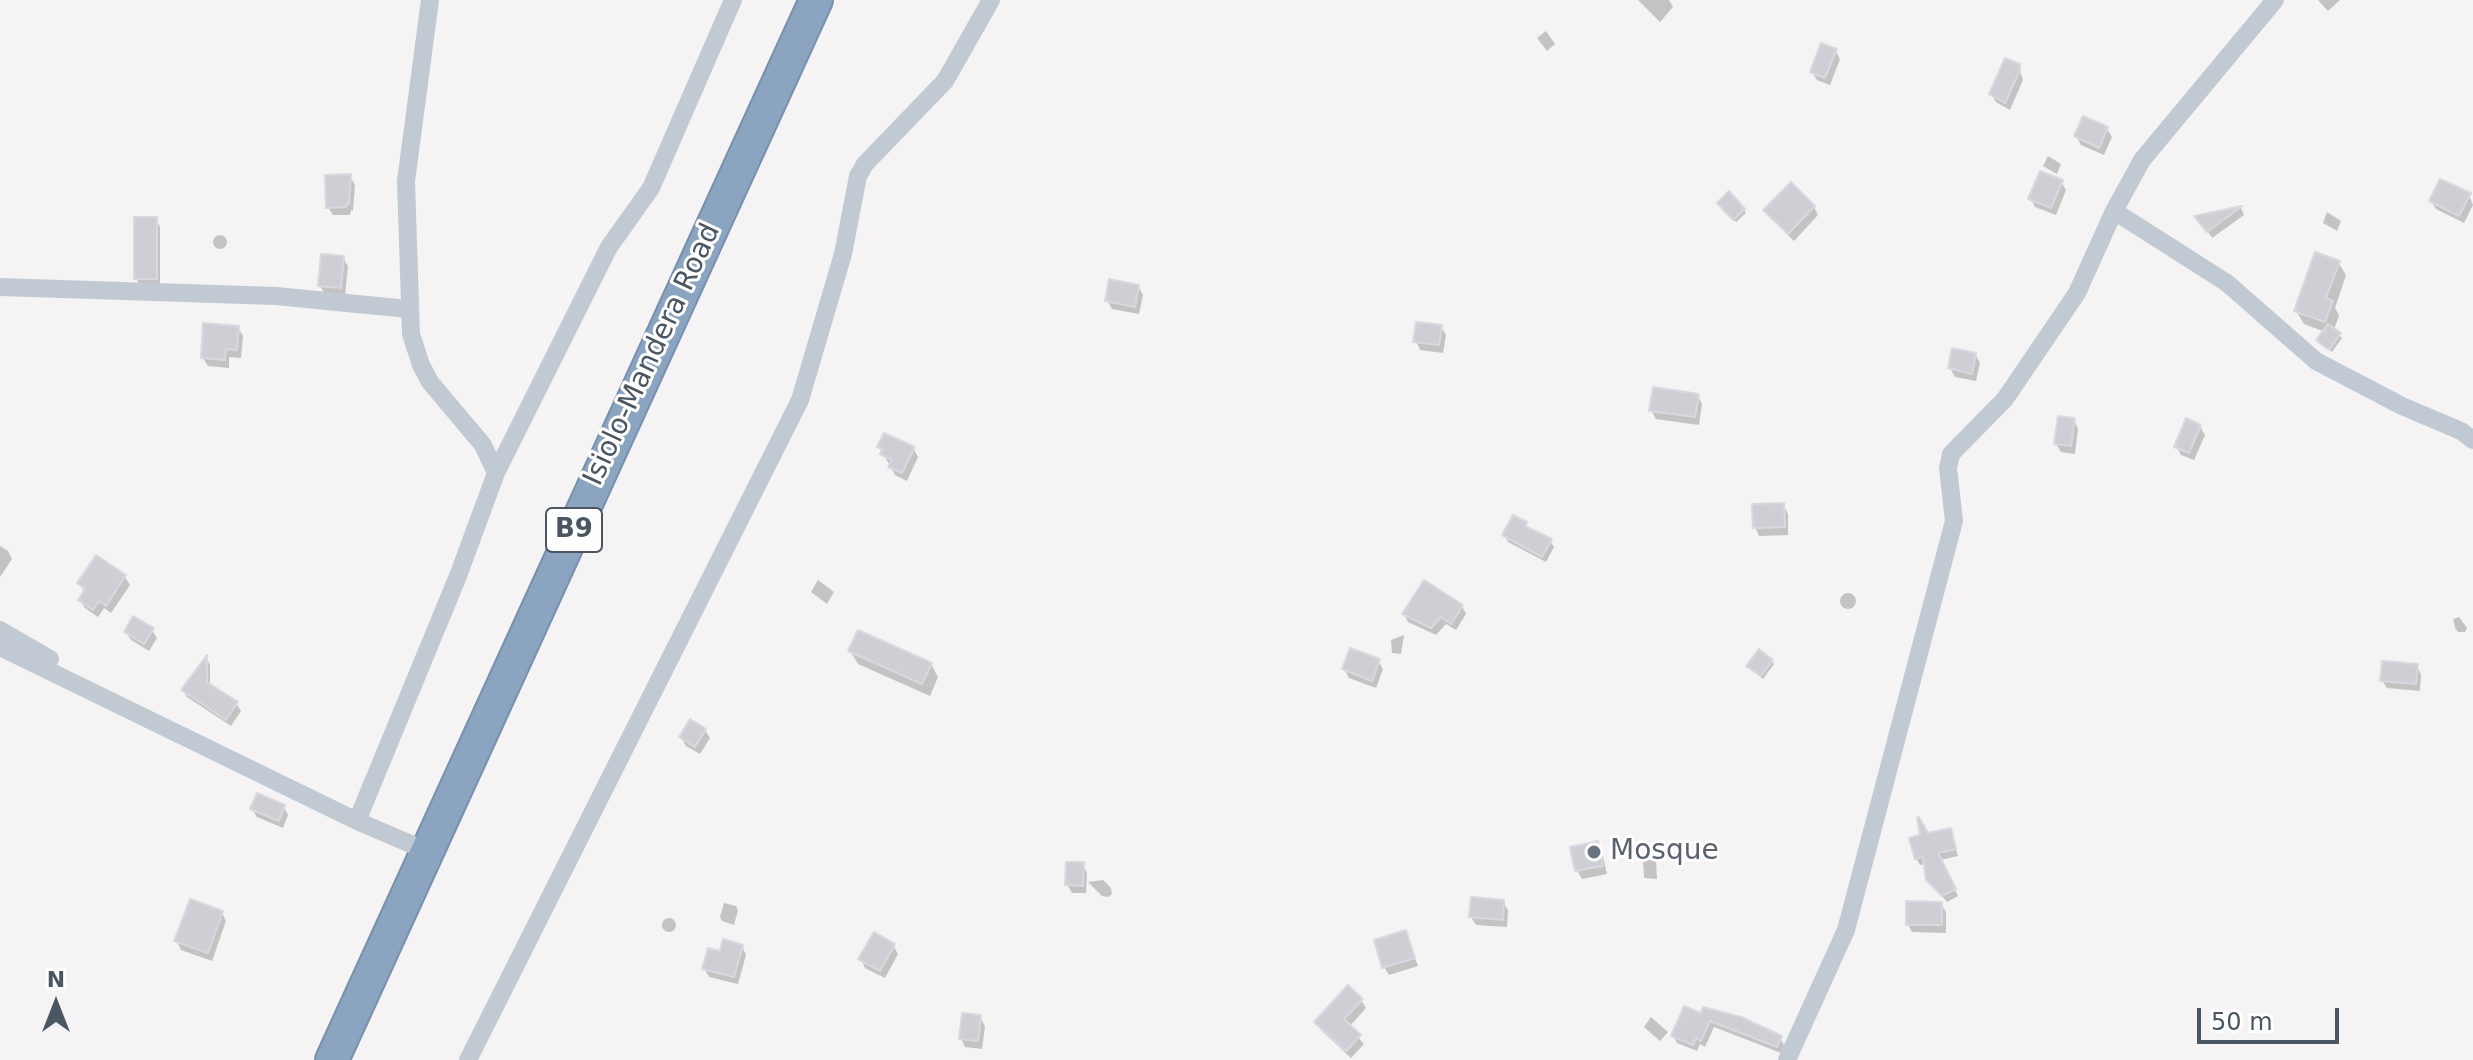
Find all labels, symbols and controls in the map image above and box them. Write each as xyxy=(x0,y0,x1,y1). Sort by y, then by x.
street label: Isiolo-Mandera Road xyxy=(578,219,728,491)
road number: B9 xyxy=(546,508,602,552)
place label: Mosque xyxy=(1610,835,1719,869)
marker: Mosque xyxy=(1585,843,1603,861)
north arrow xyxy=(16,964,96,1044)
text: N xyxy=(47,967,65,992)
scale bar xyxy=(2201,992,2343,1042)
text: 50 m xyxy=(2211,1008,2273,1036)

